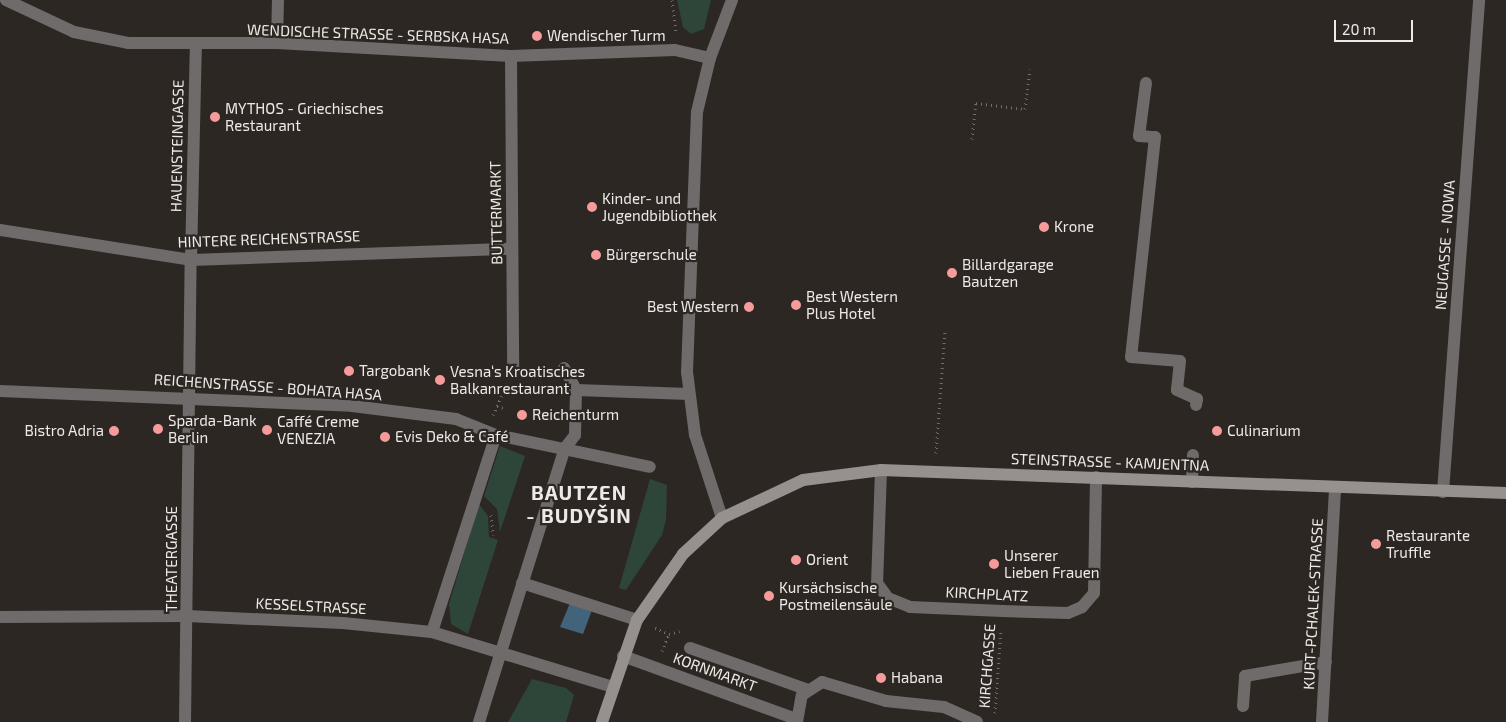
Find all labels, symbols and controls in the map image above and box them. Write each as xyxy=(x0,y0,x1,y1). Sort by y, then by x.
scale bar xyxy=(1336,10,1415,42)
street label: WENDISCHE STRASSE - SERBSKA HASA xyxy=(246,20,510,48)
text: 20 m xyxy=(1342,20,1376,38)
place label: Wendischer Turm xyxy=(547,27,666,45)
marker: Wendischer Turm xyxy=(531,30,543,42)
street label: HAUENSTEINGASSE xyxy=(167,80,187,212)
place label: MYTHOS - Griechisches Restaurant xyxy=(225,99,384,134)
marker: MYTHOS - Griechisches Restaurant xyxy=(209,111,221,123)
street label: BUTTERMARKT xyxy=(486,161,506,265)
street label: NEUGASSE - NOWA xyxy=(1431,179,1459,311)
place label: Kinder- und Jugendbibliothek xyxy=(602,189,717,224)
marker: Kinder- und Jugendbibliothek xyxy=(586,201,598,213)
place label: Krone xyxy=(1054,218,1094,236)
marker: Krone xyxy=(1038,221,1050,233)
street label: HINTERE REICHENSTRASSE xyxy=(177,227,361,251)
place label: Bürgerschule xyxy=(606,246,697,264)
marker: Bürgerschule xyxy=(590,249,602,261)
place label: Billardgarage Bautzen xyxy=(962,255,1054,290)
marker: Billardgarage Bautzen xyxy=(946,267,958,279)
place label: Best Western Plus Hotel xyxy=(806,287,898,322)
place label: Best Western xyxy=(647,298,739,316)
marker: Best Western Plus Hotel xyxy=(790,299,802,311)
marker: Best Western xyxy=(743,301,755,313)
place label: Targobank xyxy=(359,362,430,380)
place label: Vesna‘s Kroatisches Balkanrestaurant xyxy=(450,362,585,397)
marker: Targobank xyxy=(343,365,355,377)
street label: REICHENSTRASSE - BOHATA HASA xyxy=(153,370,383,404)
marker: Vesna‘s Kroatisches Balkanrestaurant xyxy=(434,374,446,386)
place label: Reichenturm xyxy=(532,406,619,424)
marker: Reichenturm xyxy=(516,409,528,421)
place label: Sparda-Bank Berlin xyxy=(168,411,257,446)
place label: Caffé Creme VENEZIA xyxy=(277,412,359,447)
place label: Bistro Adria xyxy=(24,422,104,440)
place label: Culinarium xyxy=(1227,422,1301,440)
marker: Sparda-Bank Berlin xyxy=(152,423,164,435)
marker: Caffé Creme VENEZIA xyxy=(261,424,273,436)
marker: Bistro Adria xyxy=(108,425,120,437)
marker: Culinarium xyxy=(1211,425,1223,437)
place label: Evis Deko & Café xyxy=(395,428,509,446)
marker: Evis Deko & Café xyxy=(379,431,391,443)
street label: STEINSTRASSE - KAMJENTNA xyxy=(1011,450,1209,474)
district label: BAUTZEN - BUDYŠIN xyxy=(525,480,633,527)
street label: THEATERGASSE xyxy=(163,506,181,612)
street label: KURT-PCHALEK-STRASSE xyxy=(1300,518,1326,690)
place label: Restaurante Truffle xyxy=(1386,526,1470,561)
marker: Restaurante Truffle xyxy=(1370,538,1382,550)
place label: Unserer Lieben Frauen xyxy=(1004,546,1100,581)
place label: Orient xyxy=(806,551,848,569)
marker: Orient xyxy=(790,554,802,566)
marker: Unserer Lieben Frauen xyxy=(988,558,1000,570)
place label: Kursächsische Postmeilensäule xyxy=(779,578,893,613)
street label: KIRCHPLATZ xyxy=(945,583,1029,605)
marker: Kursächsische Postmeilensäule xyxy=(763,590,775,602)
street label: KESSELSTRASSE xyxy=(255,594,367,618)
street label: KIRCHGASSE xyxy=(975,623,999,709)
street label: KORNMARKT xyxy=(671,649,759,695)
place label: Habana xyxy=(891,669,943,687)
marker: Habana xyxy=(875,672,887,684)

